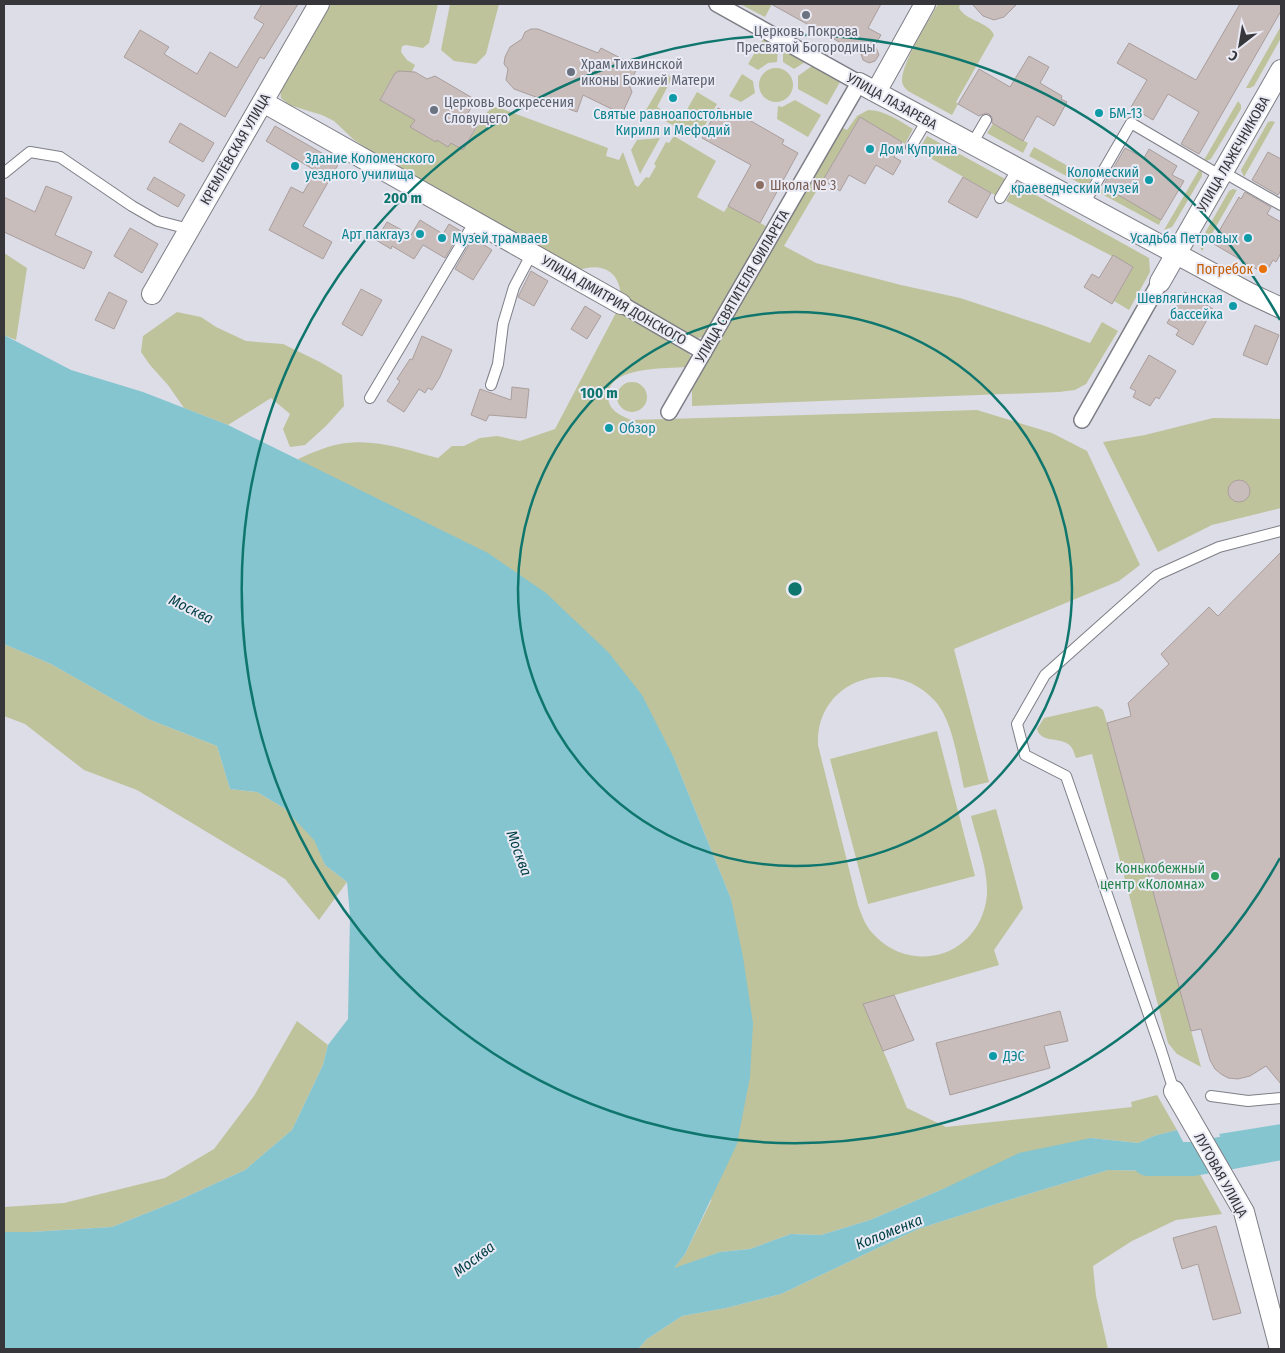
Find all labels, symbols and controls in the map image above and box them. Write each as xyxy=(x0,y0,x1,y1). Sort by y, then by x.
marker: Церковь Покрова Пресвятой Богородицы xyxy=(800,9,812,21)
north arrow xyxy=(1215,20,1265,70)
place label: Церковь Покрова Пресвятой Богородицы xyxy=(736,23,876,56)
text: С xyxy=(1225,46,1241,65)
place label: Храм Тихвинской иконы Божией Матери xyxy=(581,56,715,89)
marker: Храм Тихвинской иконы Божией Матери xyxy=(565,66,577,78)
street label: УЛИЦА ЛАЗАРЕВА xyxy=(843,69,940,134)
street label: КРЕМЛЁВСКАЯ УЛИЦА xyxy=(197,90,275,208)
marker: Святые равноапостольные Кирилл и Мефодий xyxy=(667,92,679,104)
street label: УЛИЦА ЛАЖЕЧНИКОВА xyxy=(1193,93,1274,216)
place label: Церковь Воскресения Словущего xyxy=(444,94,574,127)
marker: Церковь Воскресения Словущего xyxy=(428,104,440,116)
place label: БМ-13 xyxy=(1109,105,1142,122)
place label: Святые равноапостольные Кирилл и Мефодий xyxy=(593,106,753,139)
marker: БМ-13 xyxy=(1093,107,1105,119)
place label: Дом Куприна xyxy=(879,141,957,158)
marker: Дом Куприна xyxy=(864,143,876,155)
place label: Здание Коломенского уездного училища xyxy=(305,150,435,183)
marker: Здание Коломенского уездного училища xyxy=(289,160,301,172)
place label: Коломеский краеведческий музей xyxy=(1011,164,1139,197)
marker: Коломеский краеведческий музей xyxy=(1143,174,1155,186)
place label: Школа № 3 xyxy=(770,177,836,194)
marker: Школа № 3 xyxy=(754,179,766,191)
text: 200 m xyxy=(383,189,422,207)
street label: УЛИЦА СВЯТИТЕЛЯ ФИЛАРЕТА xyxy=(691,206,793,366)
place label: Арт пакгауз xyxy=(342,226,410,243)
marker: Арт пакгауз xyxy=(414,228,426,240)
place label: Музей трамваев xyxy=(452,230,548,247)
place label: Усадьба Петровых xyxy=(1129,230,1239,247)
marker: Музей трамваев xyxy=(436,232,448,244)
marker: Усадьба Петровых xyxy=(1242,232,1254,244)
street label: УЛИЦА ДМИТРИЯ ДОНСКОГО xyxy=(537,251,689,349)
place label: Погребок xyxy=(1196,261,1253,278)
marker: Погребок xyxy=(1257,263,1269,275)
place label: Шевлягинская бассейка xyxy=(1137,290,1223,323)
marker: Шевлягинская бассейка xyxy=(1227,300,1239,312)
text: 100 m xyxy=(580,384,618,402)
place label: Обзор xyxy=(619,420,656,437)
marker: Обзор xyxy=(603,422,615,434)
centre of rings xyxy=(786,580,804,598)
water label: Москва xyxy=(166,591,216,627)
water label: Москва xyxy=(503,828,536,878)
place label: Конькобежный центр «Коломна» xyxy=(1100,860,1205,893)
marker: Конькобежный центр «Коломна» xyxy=(1209,870,1221,882)
place label: ДЭС xyxy=(1002,1048,1025,1065)
marker: ДЭС xyxy=(987,1050,999,1062)
street label: ЛУГОВАЯ УЛИЦА xyxy=(1190,1130,1251,1221)
water label: Коломенка xyxy=(853,1210,925,1253)
water label: Москва xyxy=(450,1238,498,1280)

